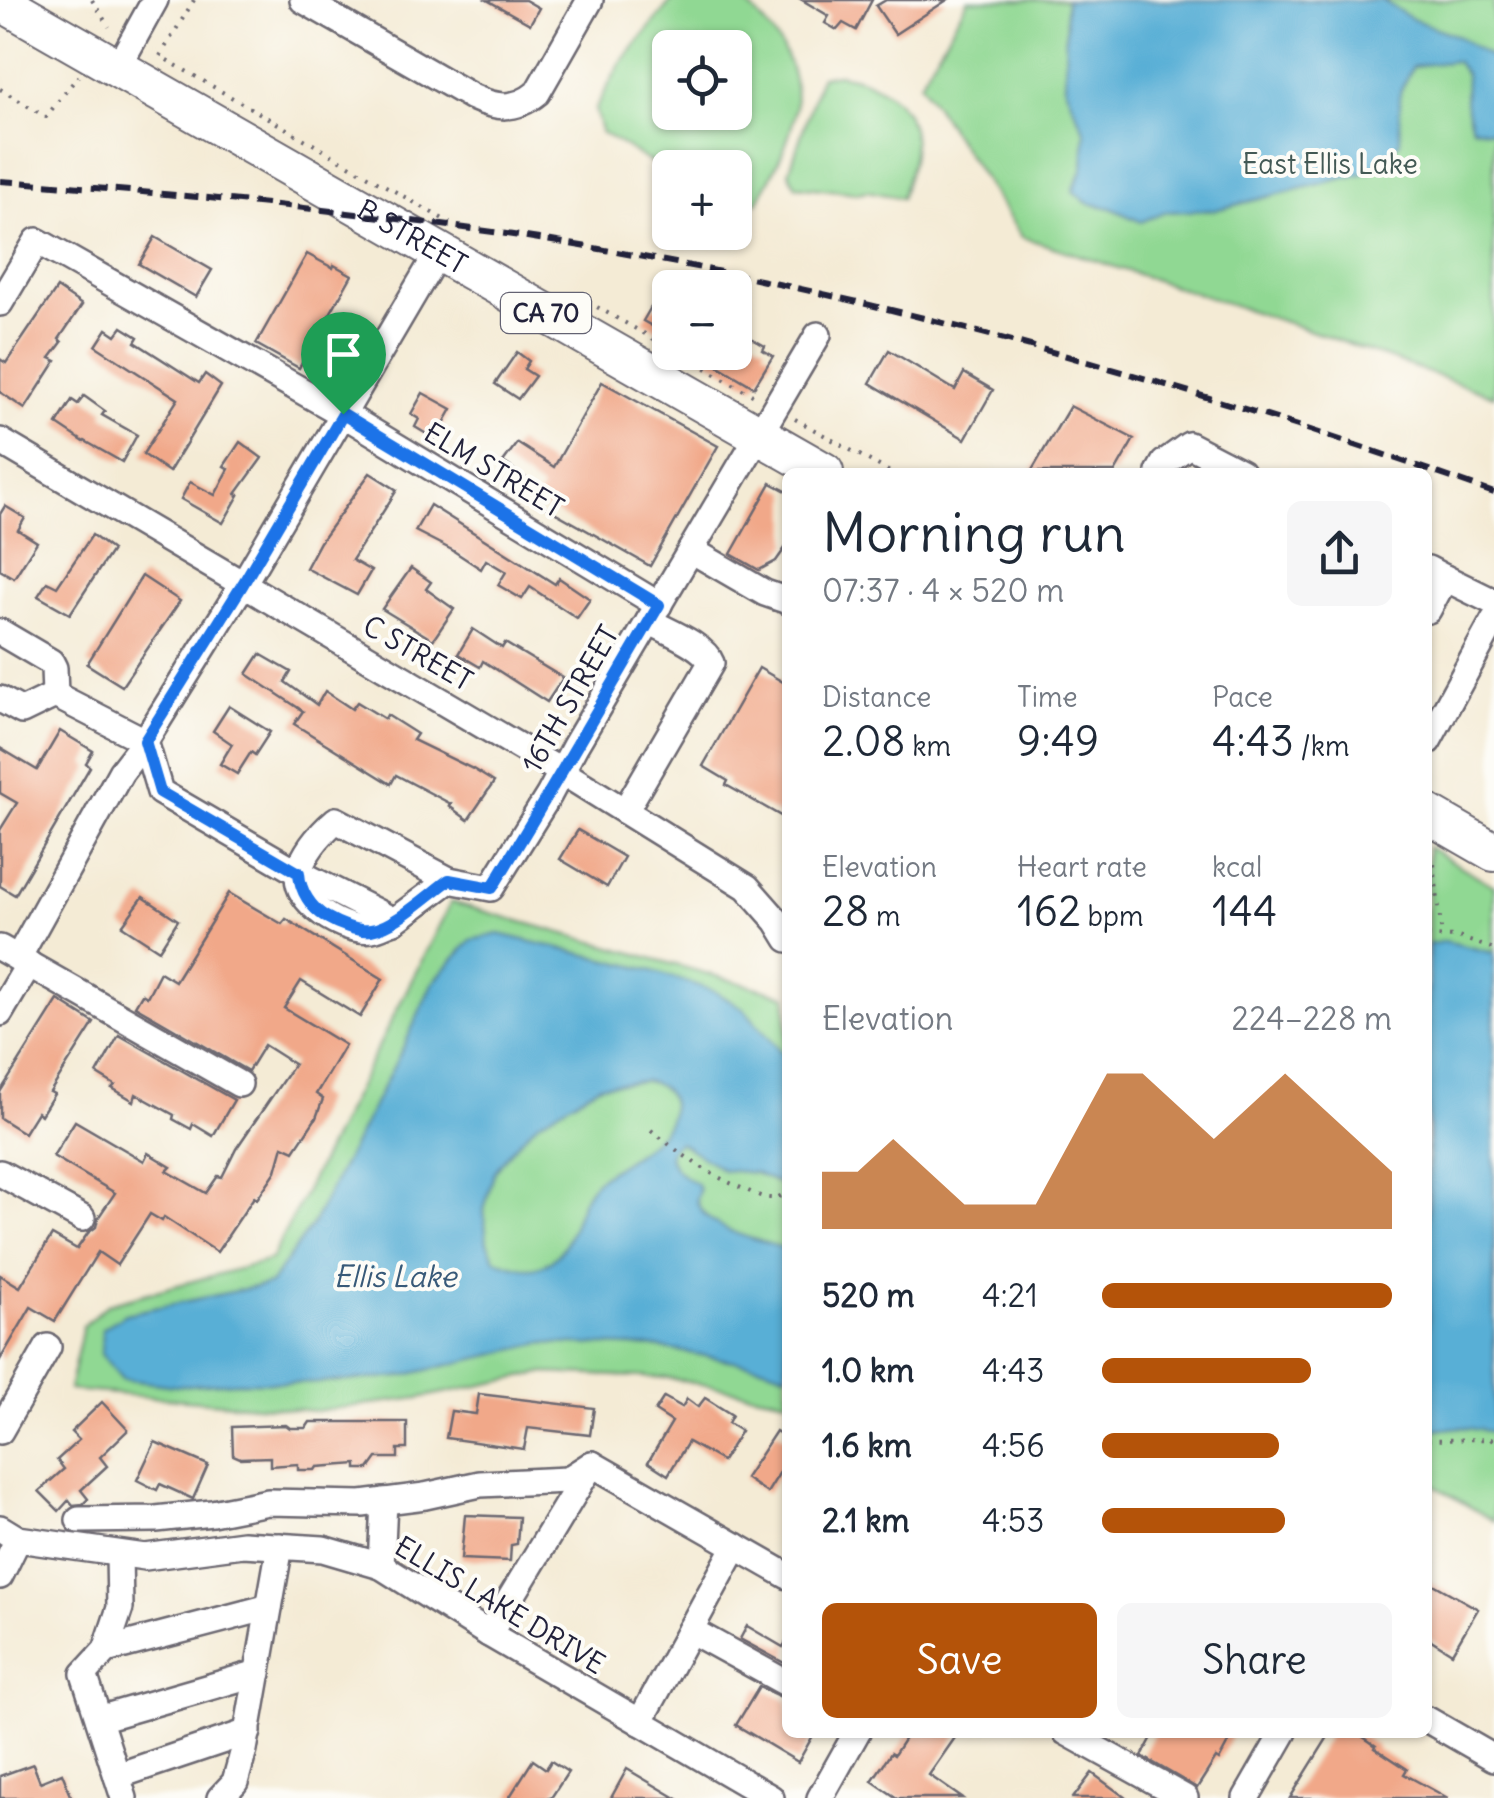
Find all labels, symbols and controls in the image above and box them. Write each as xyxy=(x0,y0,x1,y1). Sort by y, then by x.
map controls xyxy=(652,30,752,370)
button: locate xyxy=(652,30,752,130)
park label: East Ellis Lake xyxy=(1242,146,1418,182)
button: + xyxy=(652,150,752,250)
street label: B STREET xyxy=(351,191,474,282)
button: − xyxy=(652,270,752,370)
road number: CA 70 xyxy=(501,293,591,333)
pin xyxy=(301,312,386,415)
icon: arrive xyxy=(316,327,371,382)
street label: ELM STREET xyxy=(418,414,570,526)
text: Morning run xyxy=(822,498,1126,567)
button: share xyxy=(1287,501,1392,606)
text: 07:37 · 4 × 520 m xyxy=(822,570,1064,611)
street label: C STREET xyxy=(357,607,479,699)
street label: 16TH STREET xyxy=(513,619,627,779)
text: Distance xyxy=(822,679,931,715)
text: Time xyxy=(1017,679,1078,715)
text: Pace xyxy=(1212,679,1273,715)
text: 2.08 xyxy=(822,715,906,767)
text: 9:49 xyxy=(1017,715,1099,767)
text: 4:43 xyxy=(1212,715,1294,767)
text: km xyxy=(906,728,951,764)
text: /km xyxy=(1294,728,1350,764)
text: Elevation xyxy=(822,849,937,885)
text: Heart rate xyxy=(1017,849,1147,885)
text: kcal xyxy=(1212,849,1262,885)
text: 28 xyxy=(822,885,869,937)
text: 162 xyxy=(1017,885,1081,937)
text: 144 xyxy=(1212,885,1277,937)
text: m xyxy=(869,898,900,934)
text: bpm xyxy=(1081,898,1144,934)
text: Elevation xyxy=(822,998,953,1039)
text: 224–228 m xyxy=(1232,998,1392,1039)
water label: Ellis Lake xyxy=(333,1257,458,1295)
text: 520 m xyxy=(822,1275,915,1316)
text: 4:21 xyxy=(982,1275,1038,1316)
text: 1.0 km xyxy=(822,1350,914,1391)
text: 4:43 xyxy=(982,1350,1044,1391)
text: 1.6 km xyxy=(822,1425,912,1466)
text: 4:56 xyxy=(982,1425,1045,1466)
text: 2.1 km xyxy=(822,1500,910,1541)
text: 4:53 xyxy=(982,1500,1044,1541)
street label: ELLIS LAKE DRIVE xyxy=(388,1528,612,1682)
button: Save xyxy=(822,1603,1097,1718)
button: Share xyxy=(1117,1603,1392,1718)

